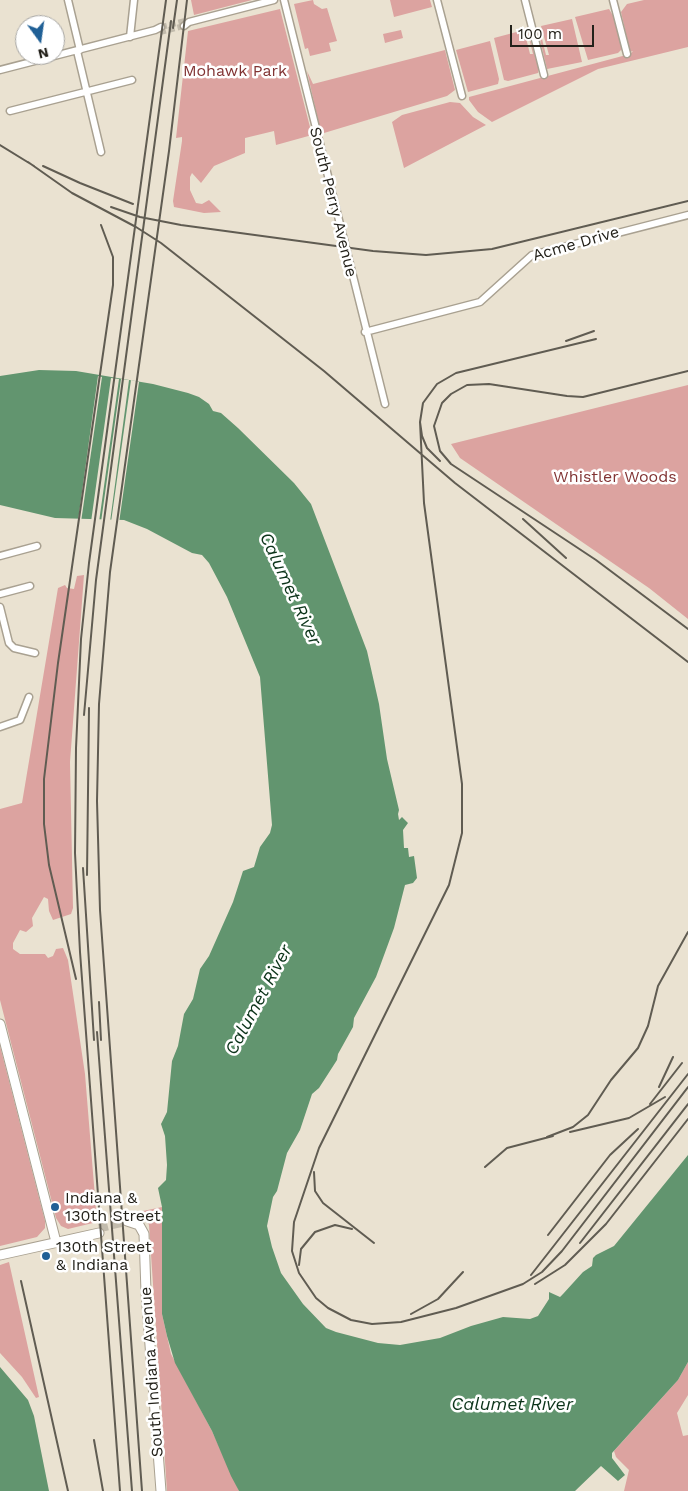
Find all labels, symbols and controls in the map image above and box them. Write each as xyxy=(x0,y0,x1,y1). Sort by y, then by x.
north arrow xyxy=(15,15,65,65)
scale bar xyxy=(513,15,597,47)
text: 100 m xyxy=(518,25,562,43)
text: N xyxy=(36,45,50,63)
park label: Mohawk Park xyxy=(183,61,287,81)
street label: South Perry Avenue xyxy=(305,125,361,279)
street label: Acme Drive xyxy=(531,222,621,266)
park label: Whistler Woods xyxy=(553,467,677,487)
water label: Calumet River xyxy=(254,529,326,649)
water label: Calumet River xyxy=(221,941,297,1059)
place label: Indiana & 130th Street xyxy=(65,1188,161,1226)
marker: Indiana & 130th Street xyxy=(49,1201,61,1213)
place label: 130th Street & Indiana xyxy=(56,1237,152,1275)
marker: 130th Street & Indiana xyxy=(40,1250,52,1262)
street label: South Indiana Avenue xyxy=(136,1286,168,1458)
water label: Calumet River xyxy=(451,1394,573,1416)

